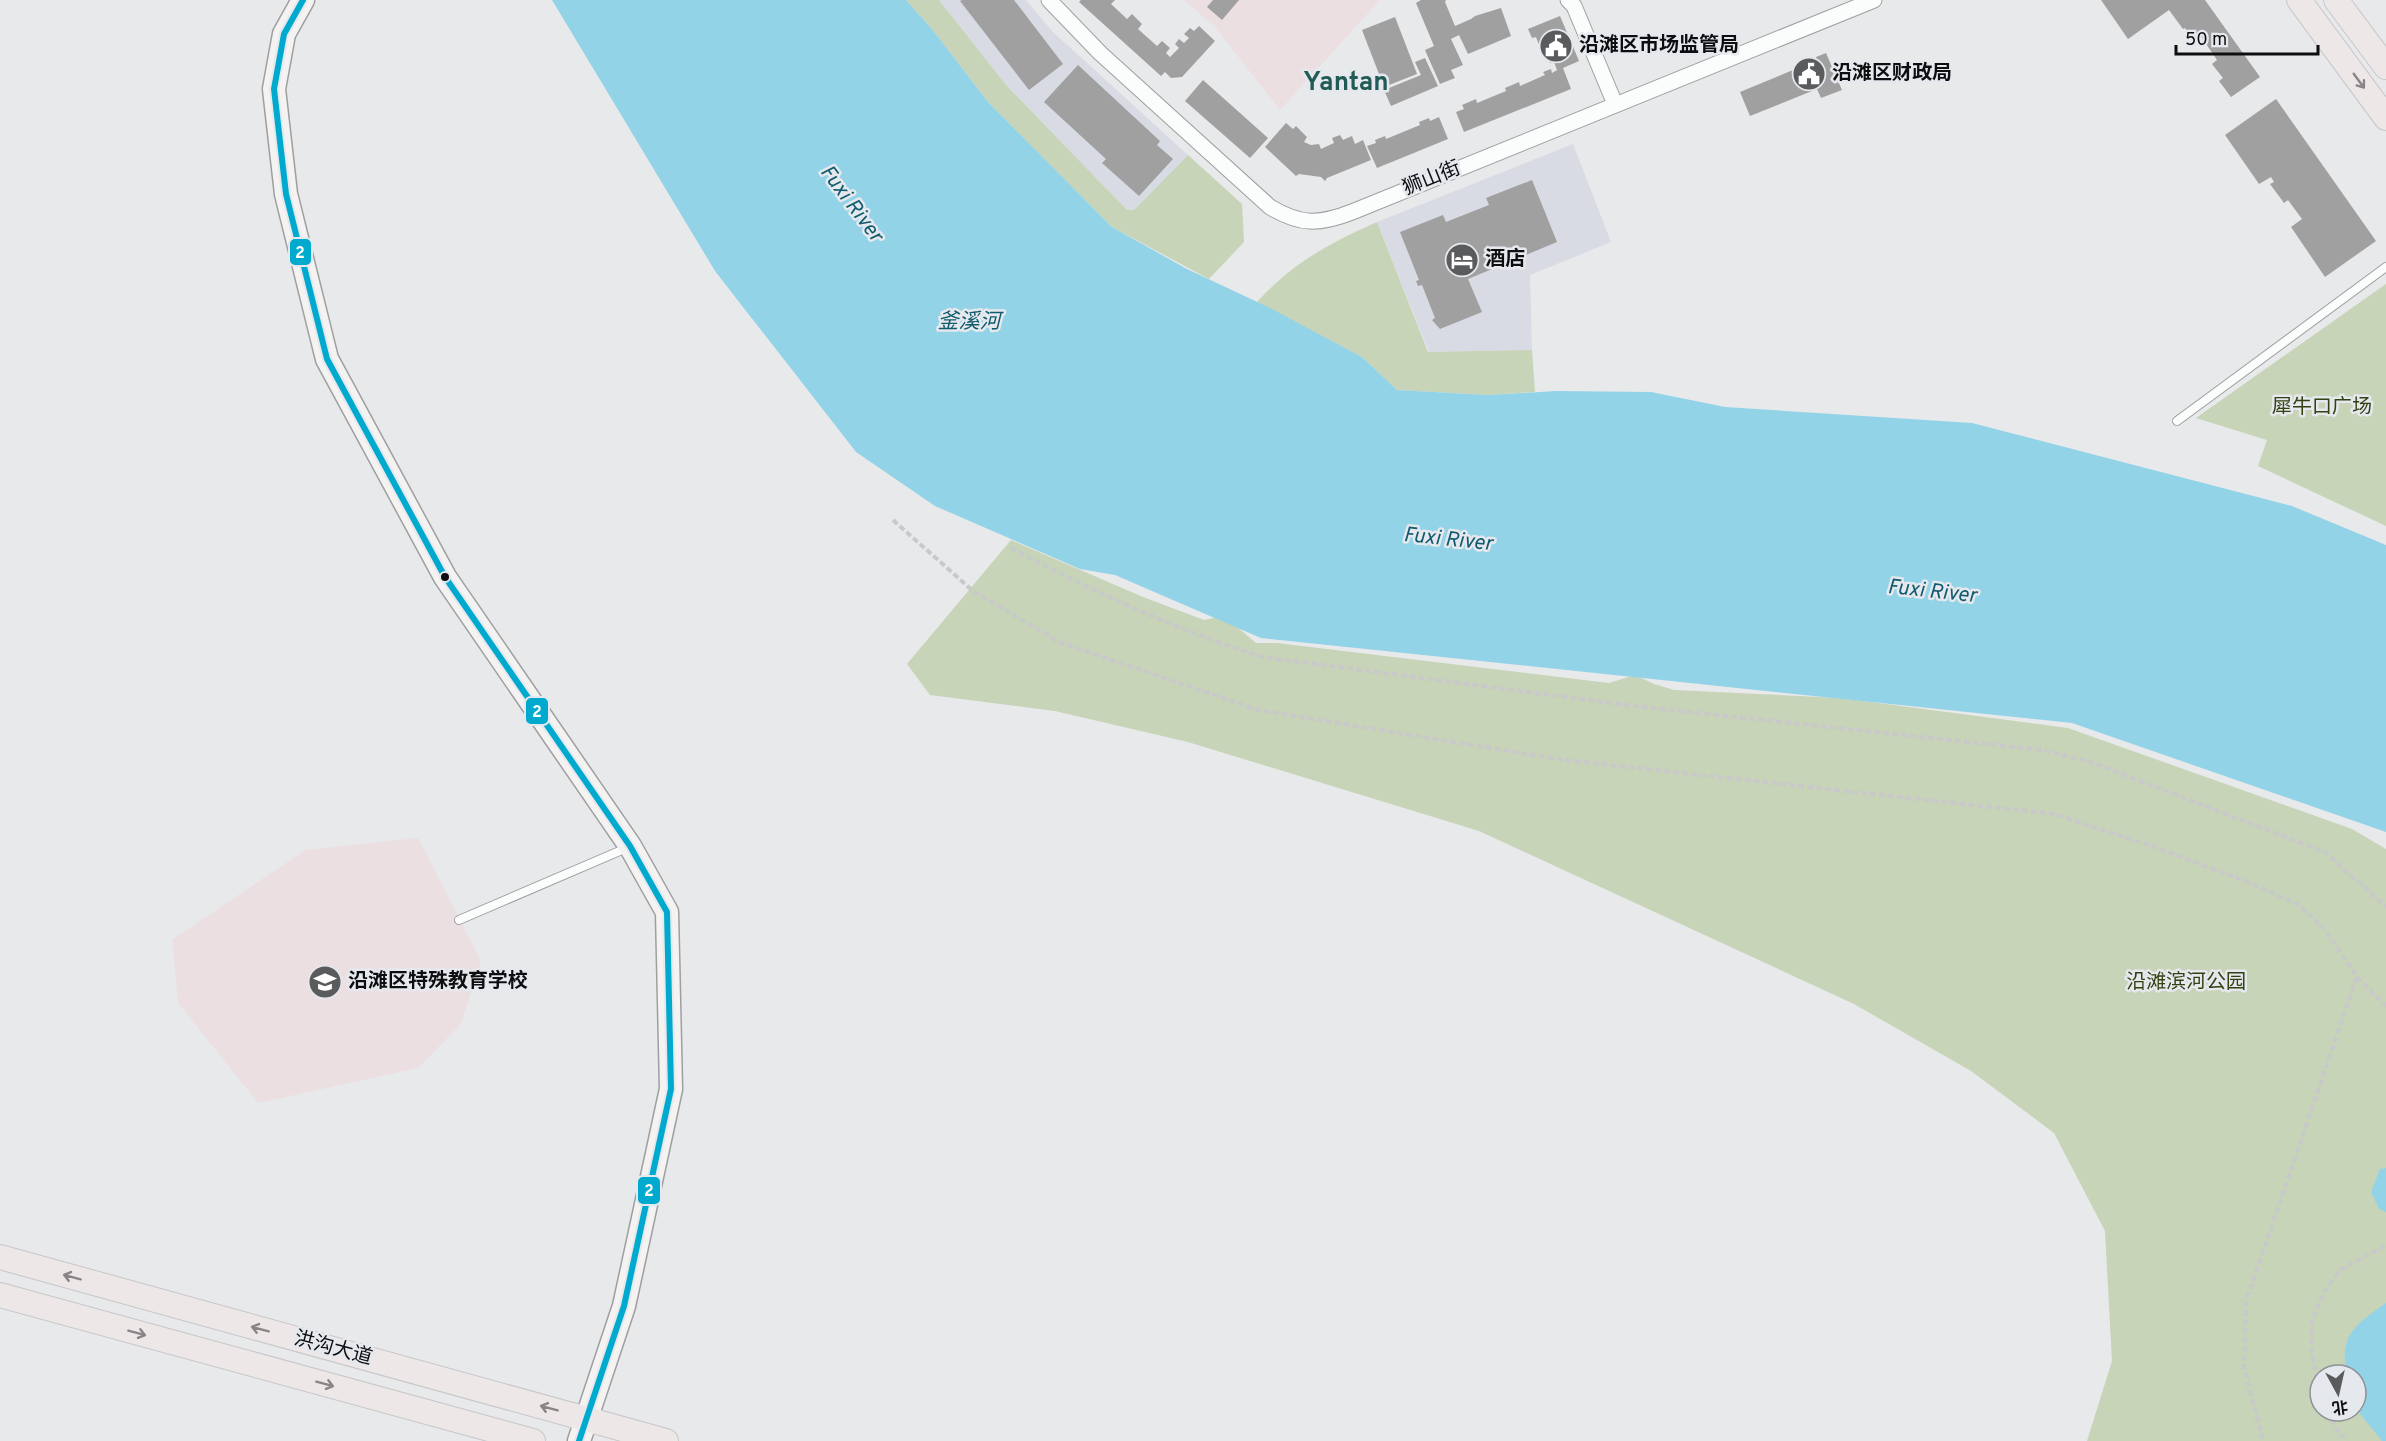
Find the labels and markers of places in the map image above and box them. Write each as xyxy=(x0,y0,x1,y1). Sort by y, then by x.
public building icon: 沿滩区市场监管局 xyxy=(1538,28,1574,64)
place label: 沿滩区市场监管局 xyxy=(1579,33,1739,59)
public building icon: 沿滩区财政局 xyxy=(1791,56,1827,92)
place label: 沿滩区财政局 xyxy=(1832,61,1952,87)
hotel icon: 酒店 xyxy=(1444,242,1480,278)
place label: 酒店 xyxy=(1485,247,1525,273)
unlabelled marker xyxy=(439,571,451,583)
school or university icon: 沿滩区特殊教育学校 xyxy=(307,964,343,1000)
place label: 沿滩区特殊教育学校 xyxy=(348,969,528,995)

